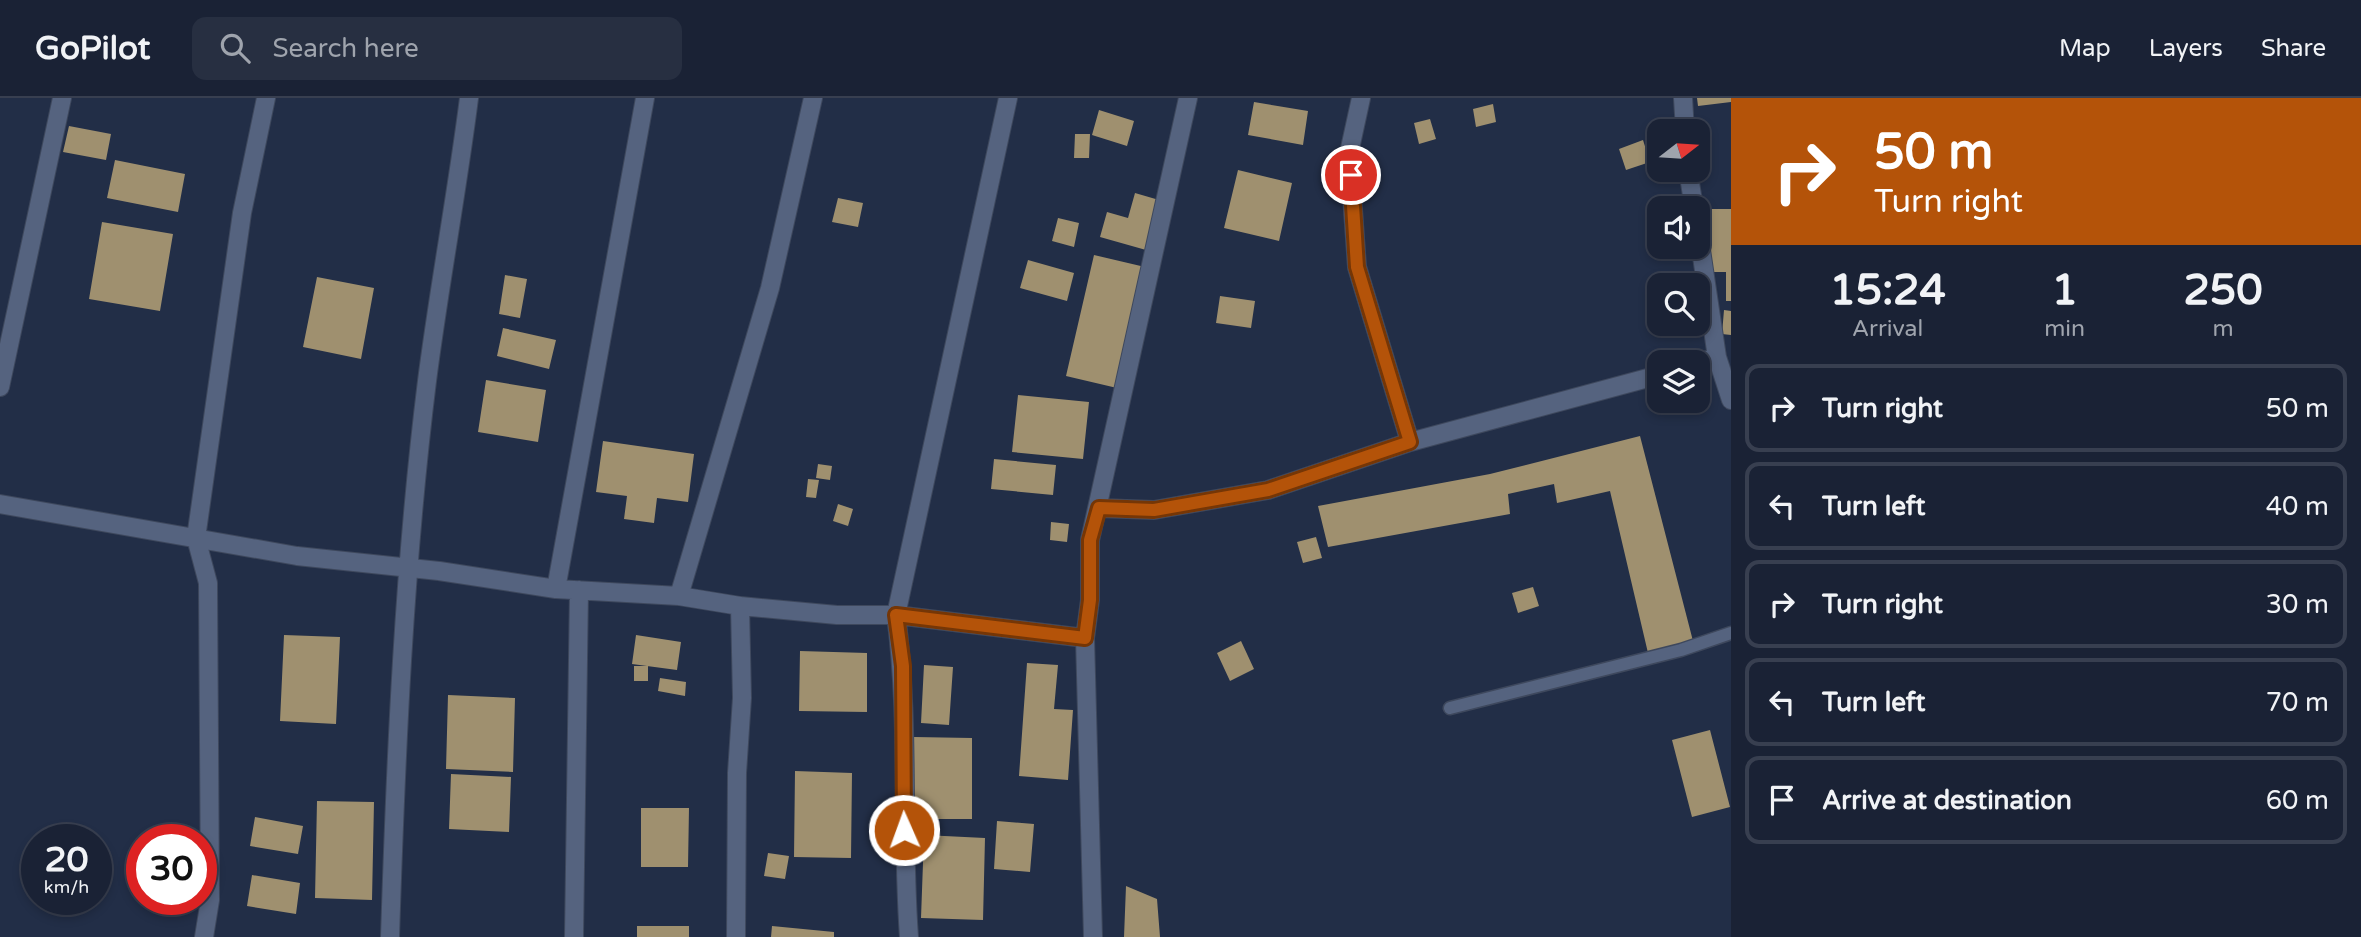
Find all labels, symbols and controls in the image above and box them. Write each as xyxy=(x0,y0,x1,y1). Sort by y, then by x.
search box xyxy=(192,17,682,80)
text: GoPilot xyxy=(35,29,150,68)
icon: search xyxy=(216,29,254,67)
text: Search here xyxy=(272,33,419,64)
text: Map xyxy=(2059,34,2111,63)
text: Layers xyxy=(2149,34,2223,63)
text: Share xyxy=(2261,34,2326,63)
north arrow xyxy=(1647,119,1710,182)
map controls xyxy=(1647,119,1710,413)
text: 50 m xyxy=(1874,123,1993,182)
icon: right xyxy=(1759,126,1850,217)
pin xyxy=(1321,145,1381,205)
icon: arrive xyxy=(1332,156,1370,194)
text: Turn right xyxy=(1874,183,2023,221)
button: sound xyxy=(1647,196,1710,259)
text: 15:24 xyxy=(1829,265,1946,316)
text: 1 xyxy=(2051,265,2078,316)
text: 250 xyxy=(2183,265,2263,316)
button: search xyxy=(1647,273,1710,336)
text: Arrival xyxy=(1852,315,1923,343)
text: min xyxy=(2044,315,2085,343)
text: m xyxy=(2212,315,2234,343)
button: layers xyxy=(1647,350,1710,413)
icon: right xyxy=(1763,389,1801,427)
text: Turn right xyxy=(1822,393,1943,424)
text: 50 m xyxy=(2266,393,2329,424)
icon: left xyxy=(1763,487,1801,525)
text: Turn left xyxy=(1822,491,1925,522)
text: 40 m xyxy=(2266,491,2329,522)
icon: right xyxy=(1763,585,1801,623)
text: Turn right xyxy=(1822,589,1943,620)
text: 30 m xyxy=(2266,589,2329,620)
icon: left xyxy=(1763,683,1801,721)
text: Turn left xyxy=(1822,687,1925,718)
text: 70 m xyxy=(2266,687,2329,718)
icon: arrive xyxy=(1763,781,1801,819)
text: Arrive at destination xyxy=(1822,785,2072,816)
text: 60 m xyxy=(2266,785,2329,816)
position arrow xyxy=(867,793,941,867)
speed limit sign: 30 xyxy=(126,824,217,915)
text: 20 xyxy=(45,839,88,881)
text: km/h xyxy=(44,876,89,898)

